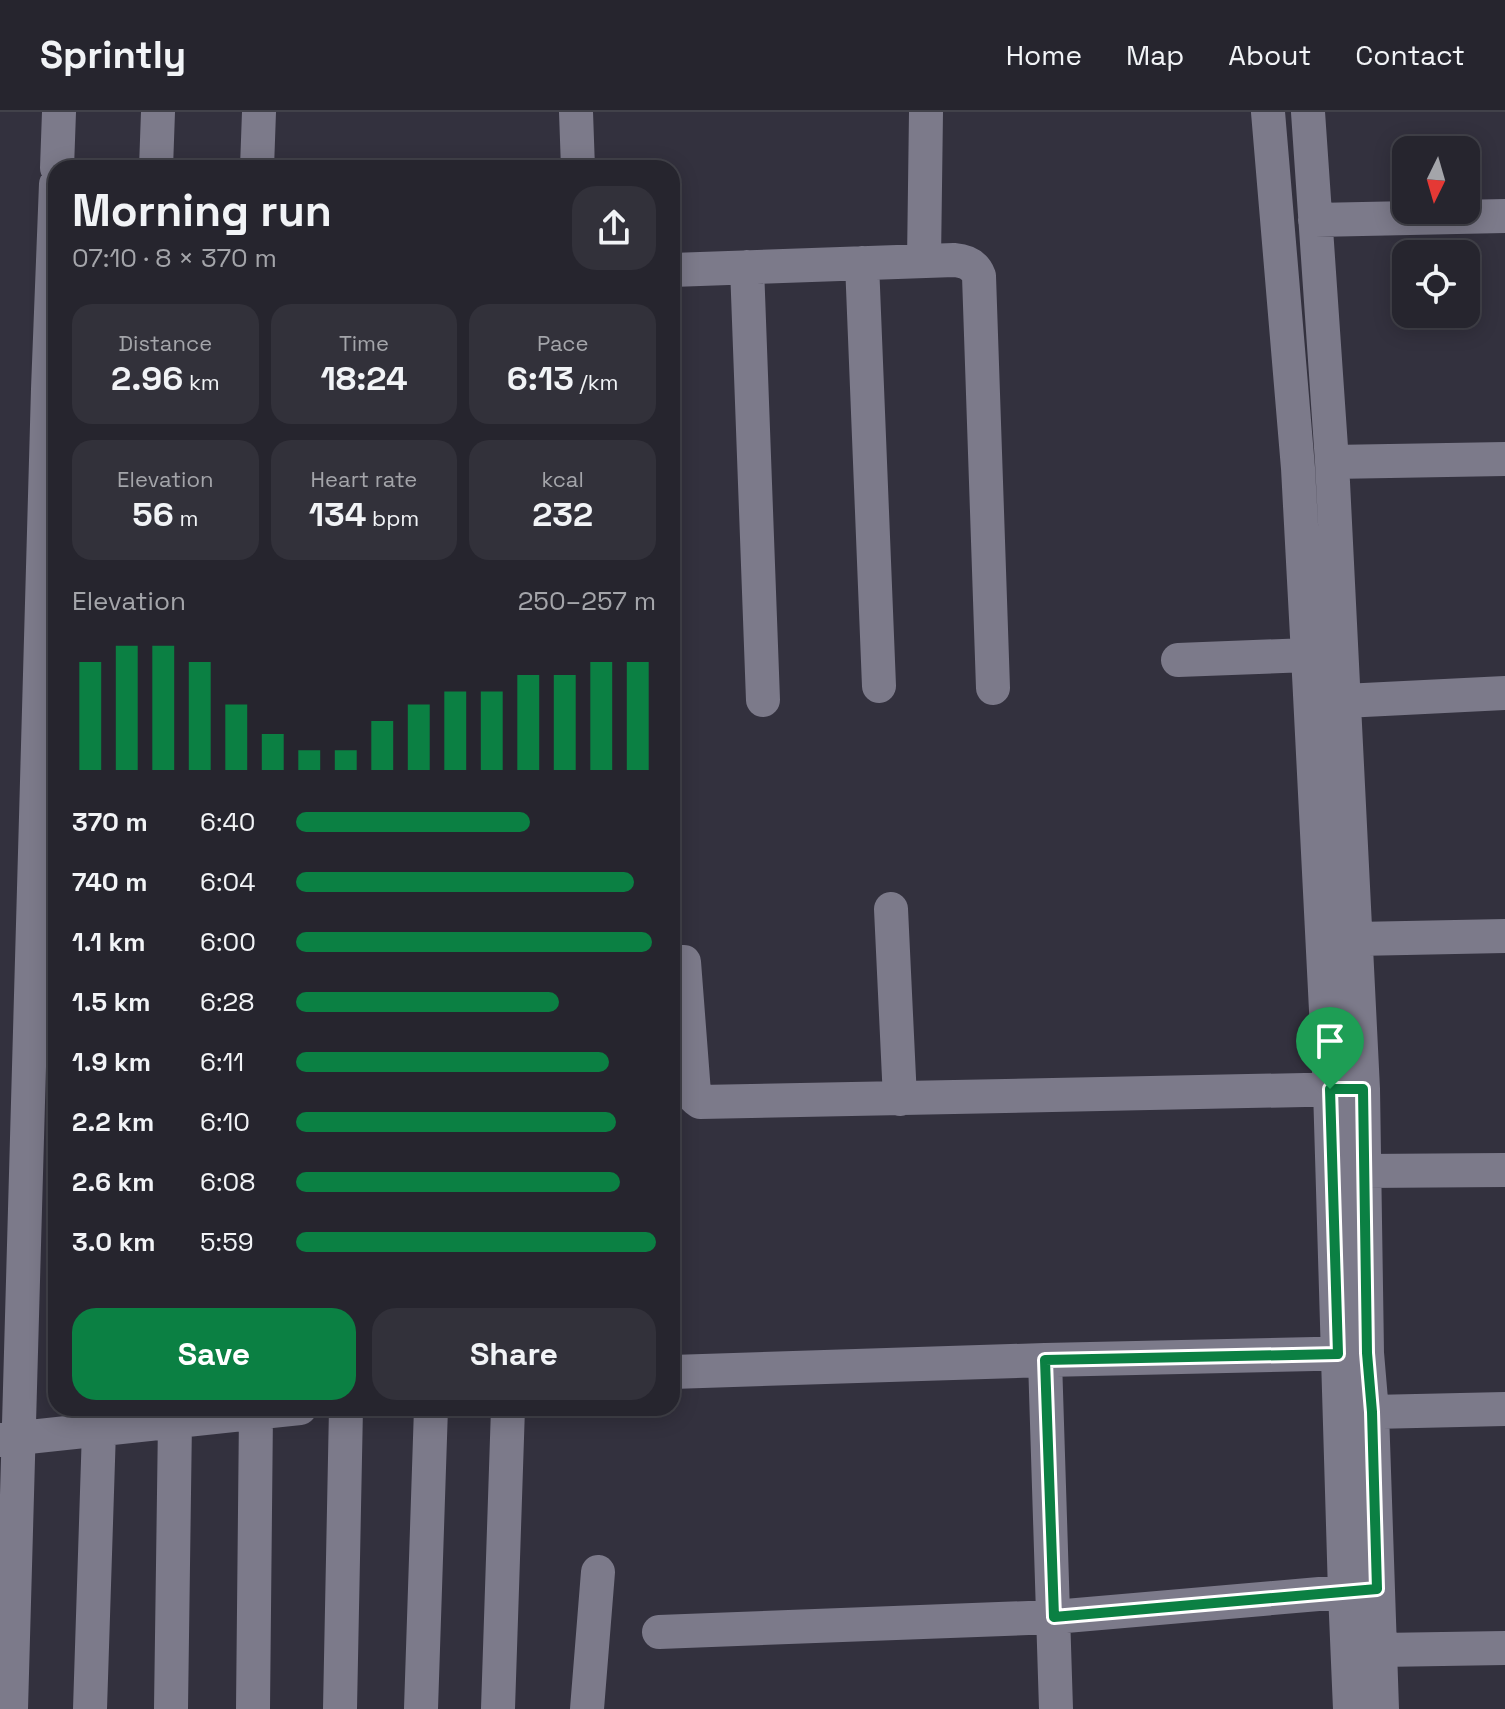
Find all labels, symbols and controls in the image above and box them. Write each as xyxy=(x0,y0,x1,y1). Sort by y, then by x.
text: Sprintly xyxy=(40,31,186,79)
text: Home xyxy=(1006,37,1082,73)
text: Map xyxy=(1126,37,1184,73)
text: About xyxy=(1228,37,1311,73)
text: Contact xyxy=(1355,37,1465,73)
north arrow xyxy=(1392,136,1480,224)
map controls xyxy=(1392,136,1480,328)
text: Morning run xyxy=(72,183,332,239)
button: share xyxy=(572,186,656,270)
button: locate xyxy=(1392,240,1480,328)
text: 07:10 · 8 × 370 m xyxy=(72,241,277,275)
text: Distance xyxy=(118,329,212,357)
text: Time xyxy=(339,329,389,357)
text: Pace xyxy=(537,329,588,357)
text: 2.96 xyxy=(111,357,183,400)
text: 18:24 xyxy=(320,357,408,400)
text: 6:13 xyxy=(507,357,574,400)
text: km xyxy=(183,368,220,396)
text: /km xyxy=(574,368,619,396)
text: Elevation xyxy=(117,465,214,493)
text: Heart rate xyxy=(311,465,417,493)
text: kcal xyxy=(541,465,584,493)
text: 56 xyxy=(132,493,174,536)
text: 134 xyxy=(309,493,366,536)
text: 232 xyxy=(532,493,593,536)
text: m xyxy=(174,504,198,532)
text: bpm xyxy=(366,504,419,532)
text: Elevation xyxy=(72,584,186,618)
text: 250–257 m xyxy=(518,584,656,618)
text: 370 m xyxy=(72,805,148,839)
text: 6:40 xyxy=(200,805,255,839)
text: 740 m xyxy=(72,865,147,899)
text: 6:04 xyxy=(200,865,255,899)
text: 1.1 km xyxy=(72,925,145,959)
text: 6:00 xyxy=(200,925,256,959)
text: 1.5 km xyxy=(72,985,151,1019)
text: 6:28 xyxy=(200,985,254,1019)
pin xyxy=(1296,1007,1364,1089)
icon: arrive xyxy=(1308,1019,1352,1063)
text: 1.9 km xyxy=(72,1045,151,1079)
text: 6:11 xyxy=(200,1045,244,1079)
text: 2.2 km xyxy=(72,1105,154,1139)
text: 6:10 xyxy=(200,1105,250,1139)
text: 2.6 km xyxy=(72,1165,154,1199)
text: 6:08 xyxy=(200,1165,255,1199)
text: 3.0 km xyxy=(72,1225,156,1259)
text: 5:59 xyxy=(200,1225,254,1259)
button: Save xyxy=(72,1308,356,1400)
button: Share xyxy=(372,1308,656,1400)

